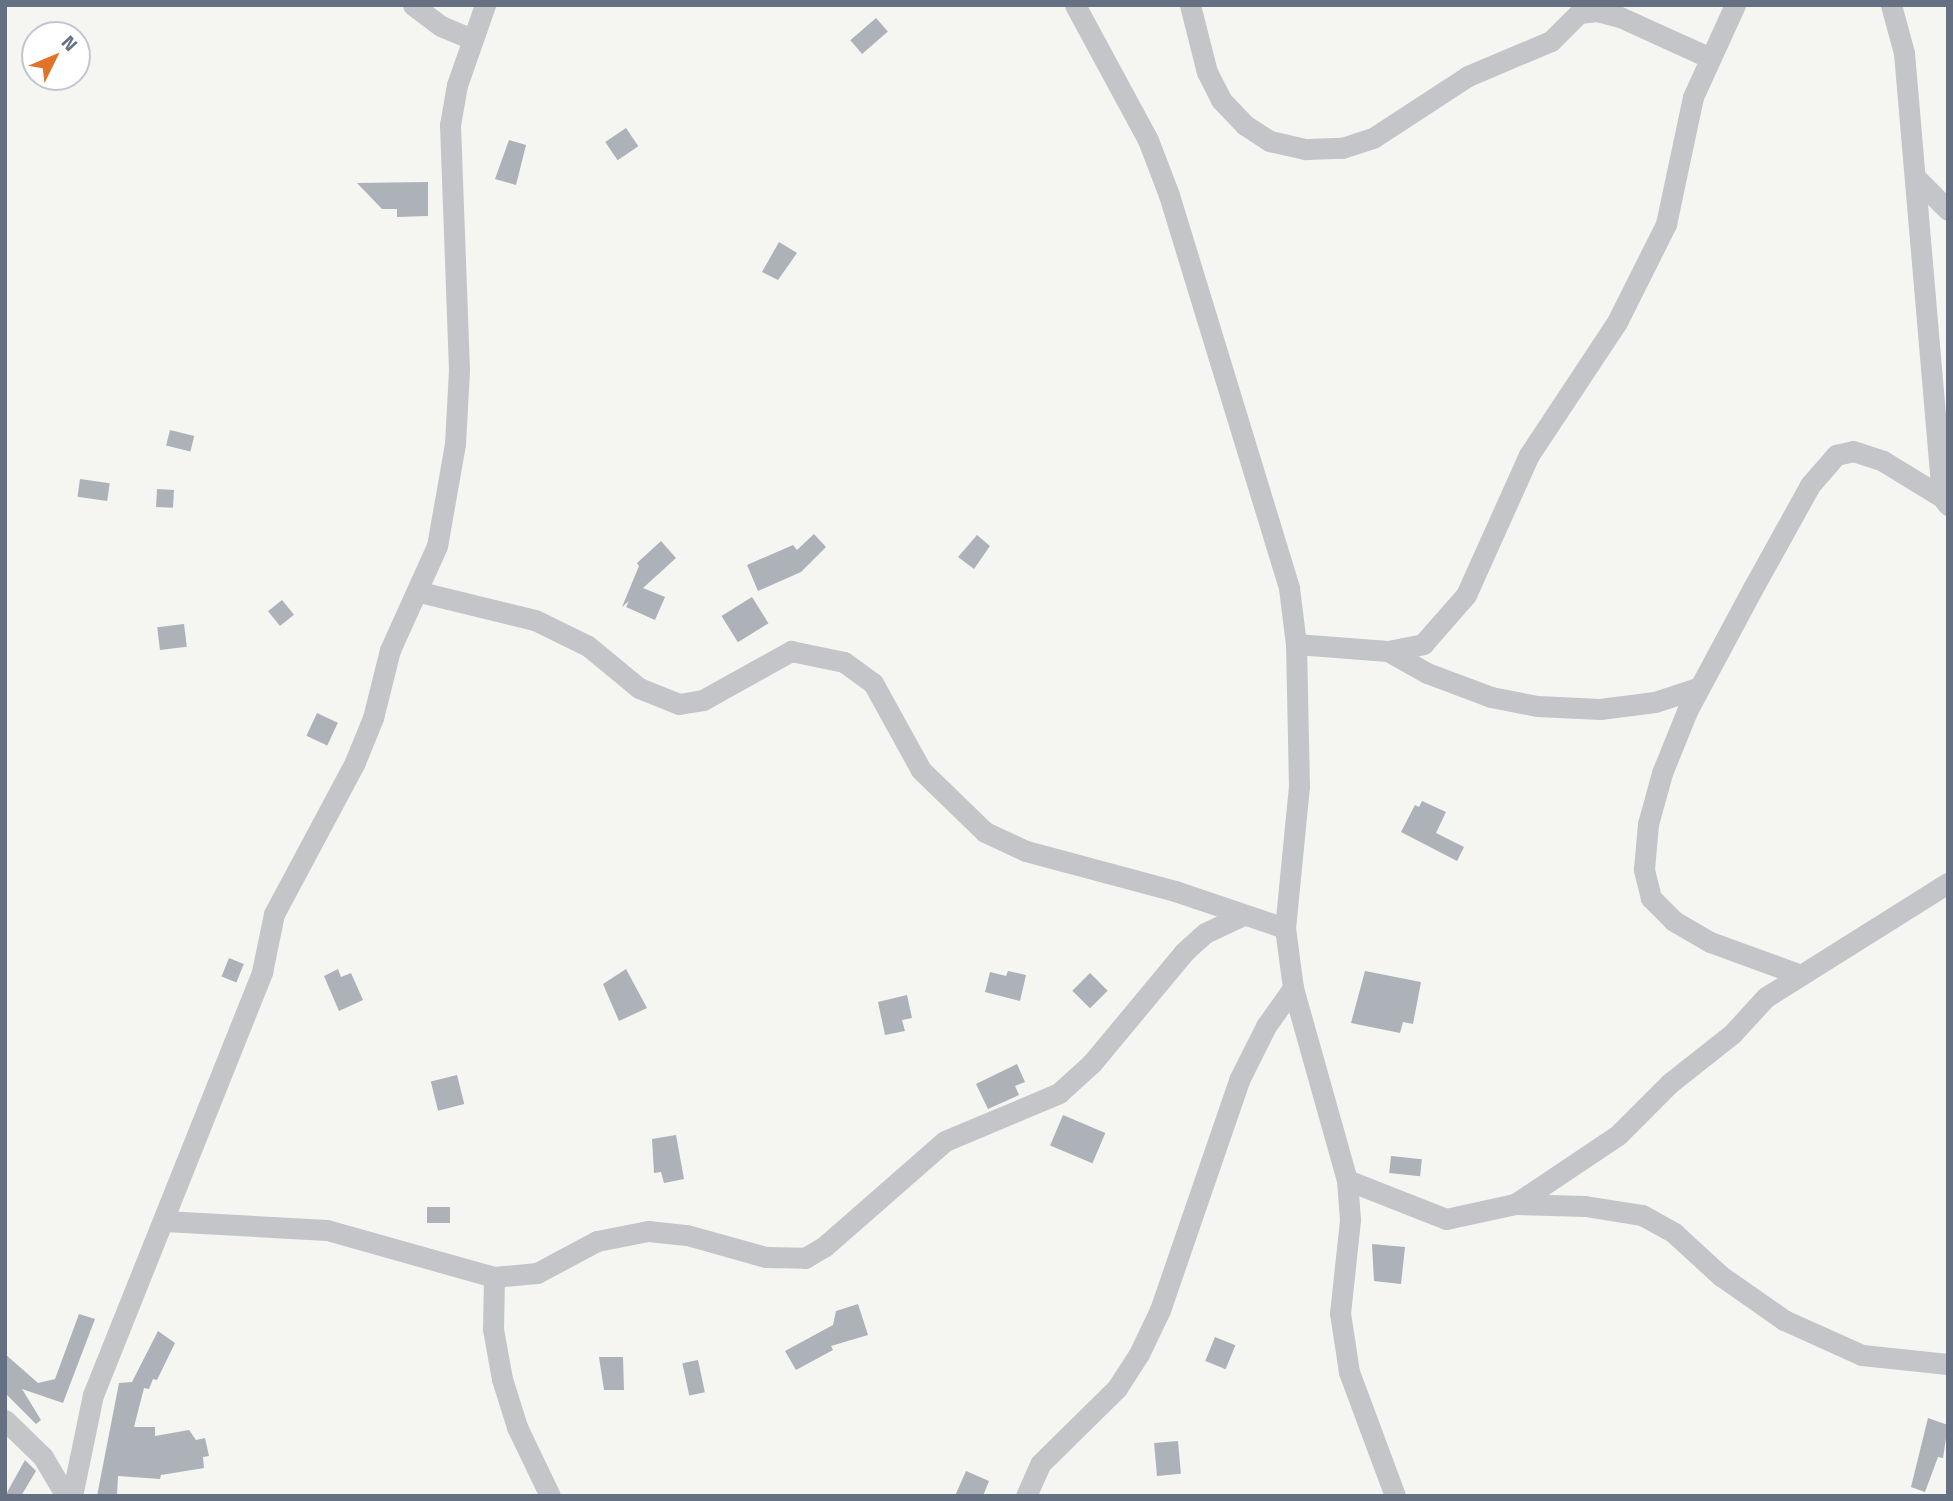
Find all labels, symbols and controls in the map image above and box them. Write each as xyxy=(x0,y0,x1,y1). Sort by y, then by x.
north arrow xyxy=(21,21,91,91)
text: N xyxy=(55,28,85,57)

